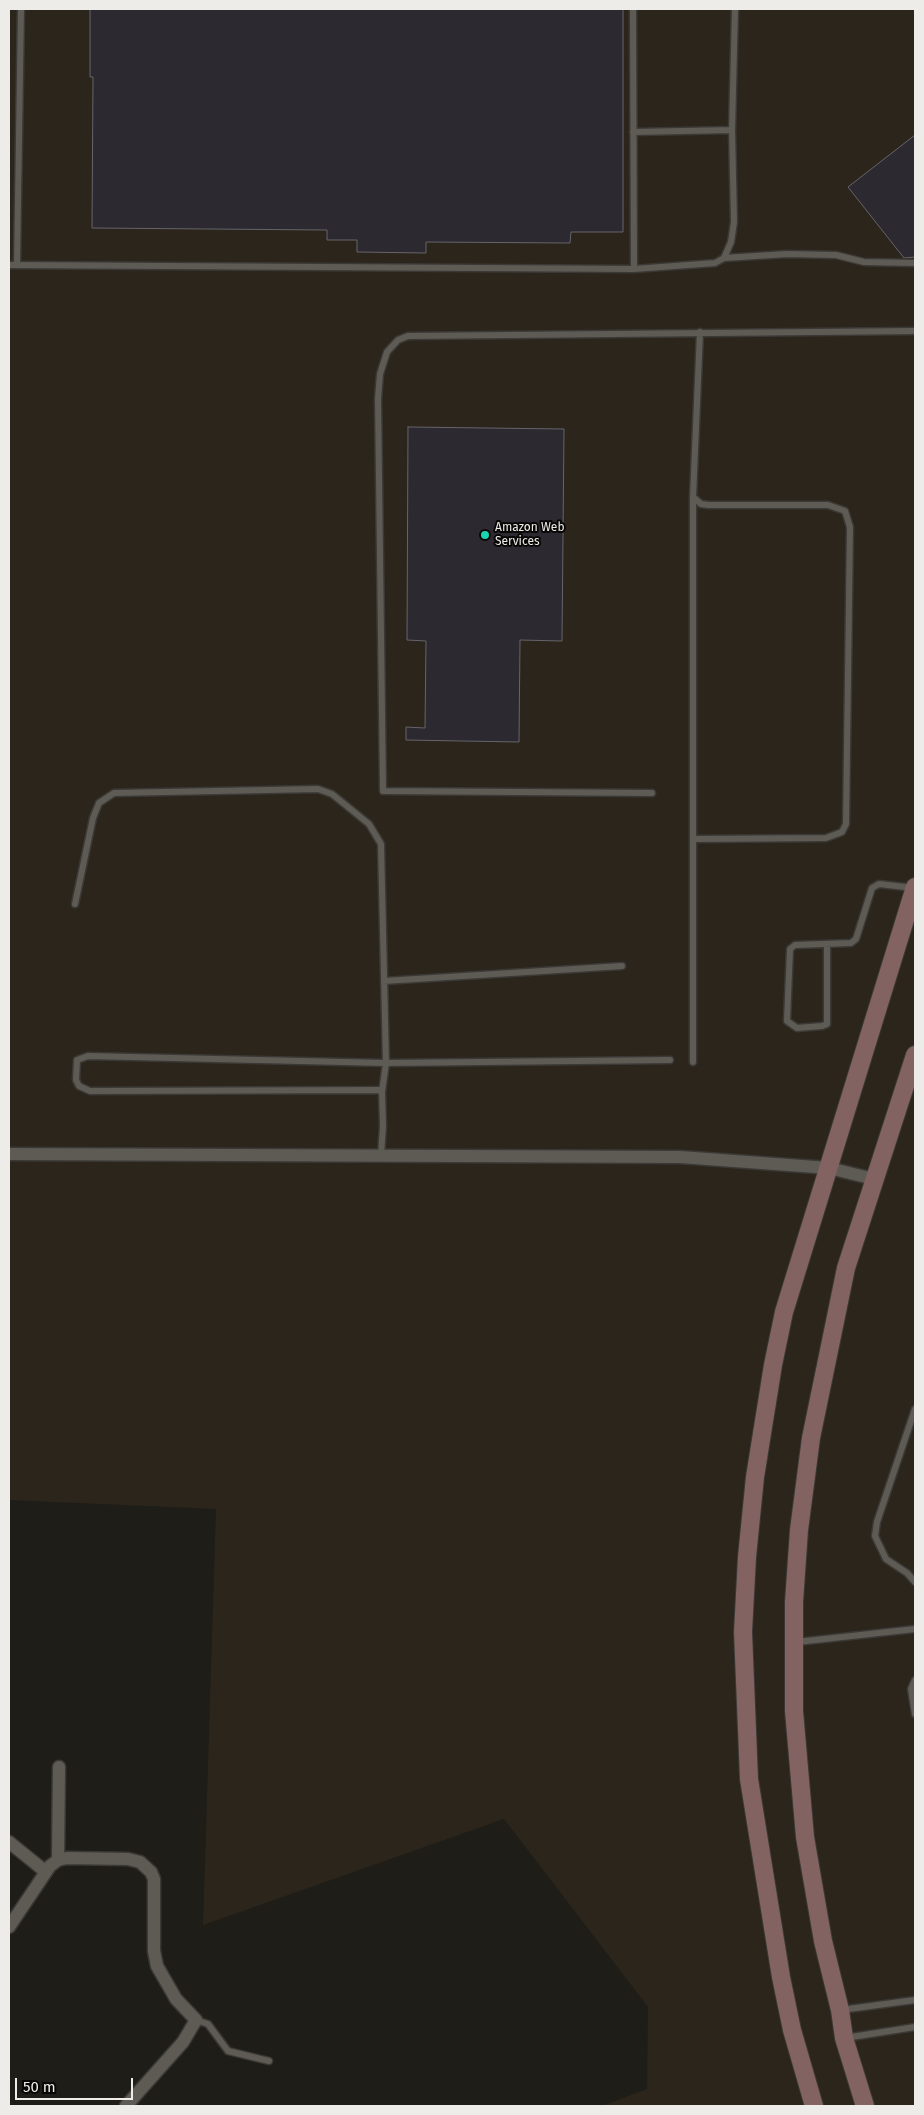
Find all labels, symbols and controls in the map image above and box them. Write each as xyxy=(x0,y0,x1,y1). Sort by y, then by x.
place label: Amazon Web Services xyxy=(495,521,565,549)
marker: Amazon Web Services xyxy=(479,529,491,541)
scale bar xyxy=(18,2068,135,2100)
text: 50 m xyxy=(23,2078,56,2096)

